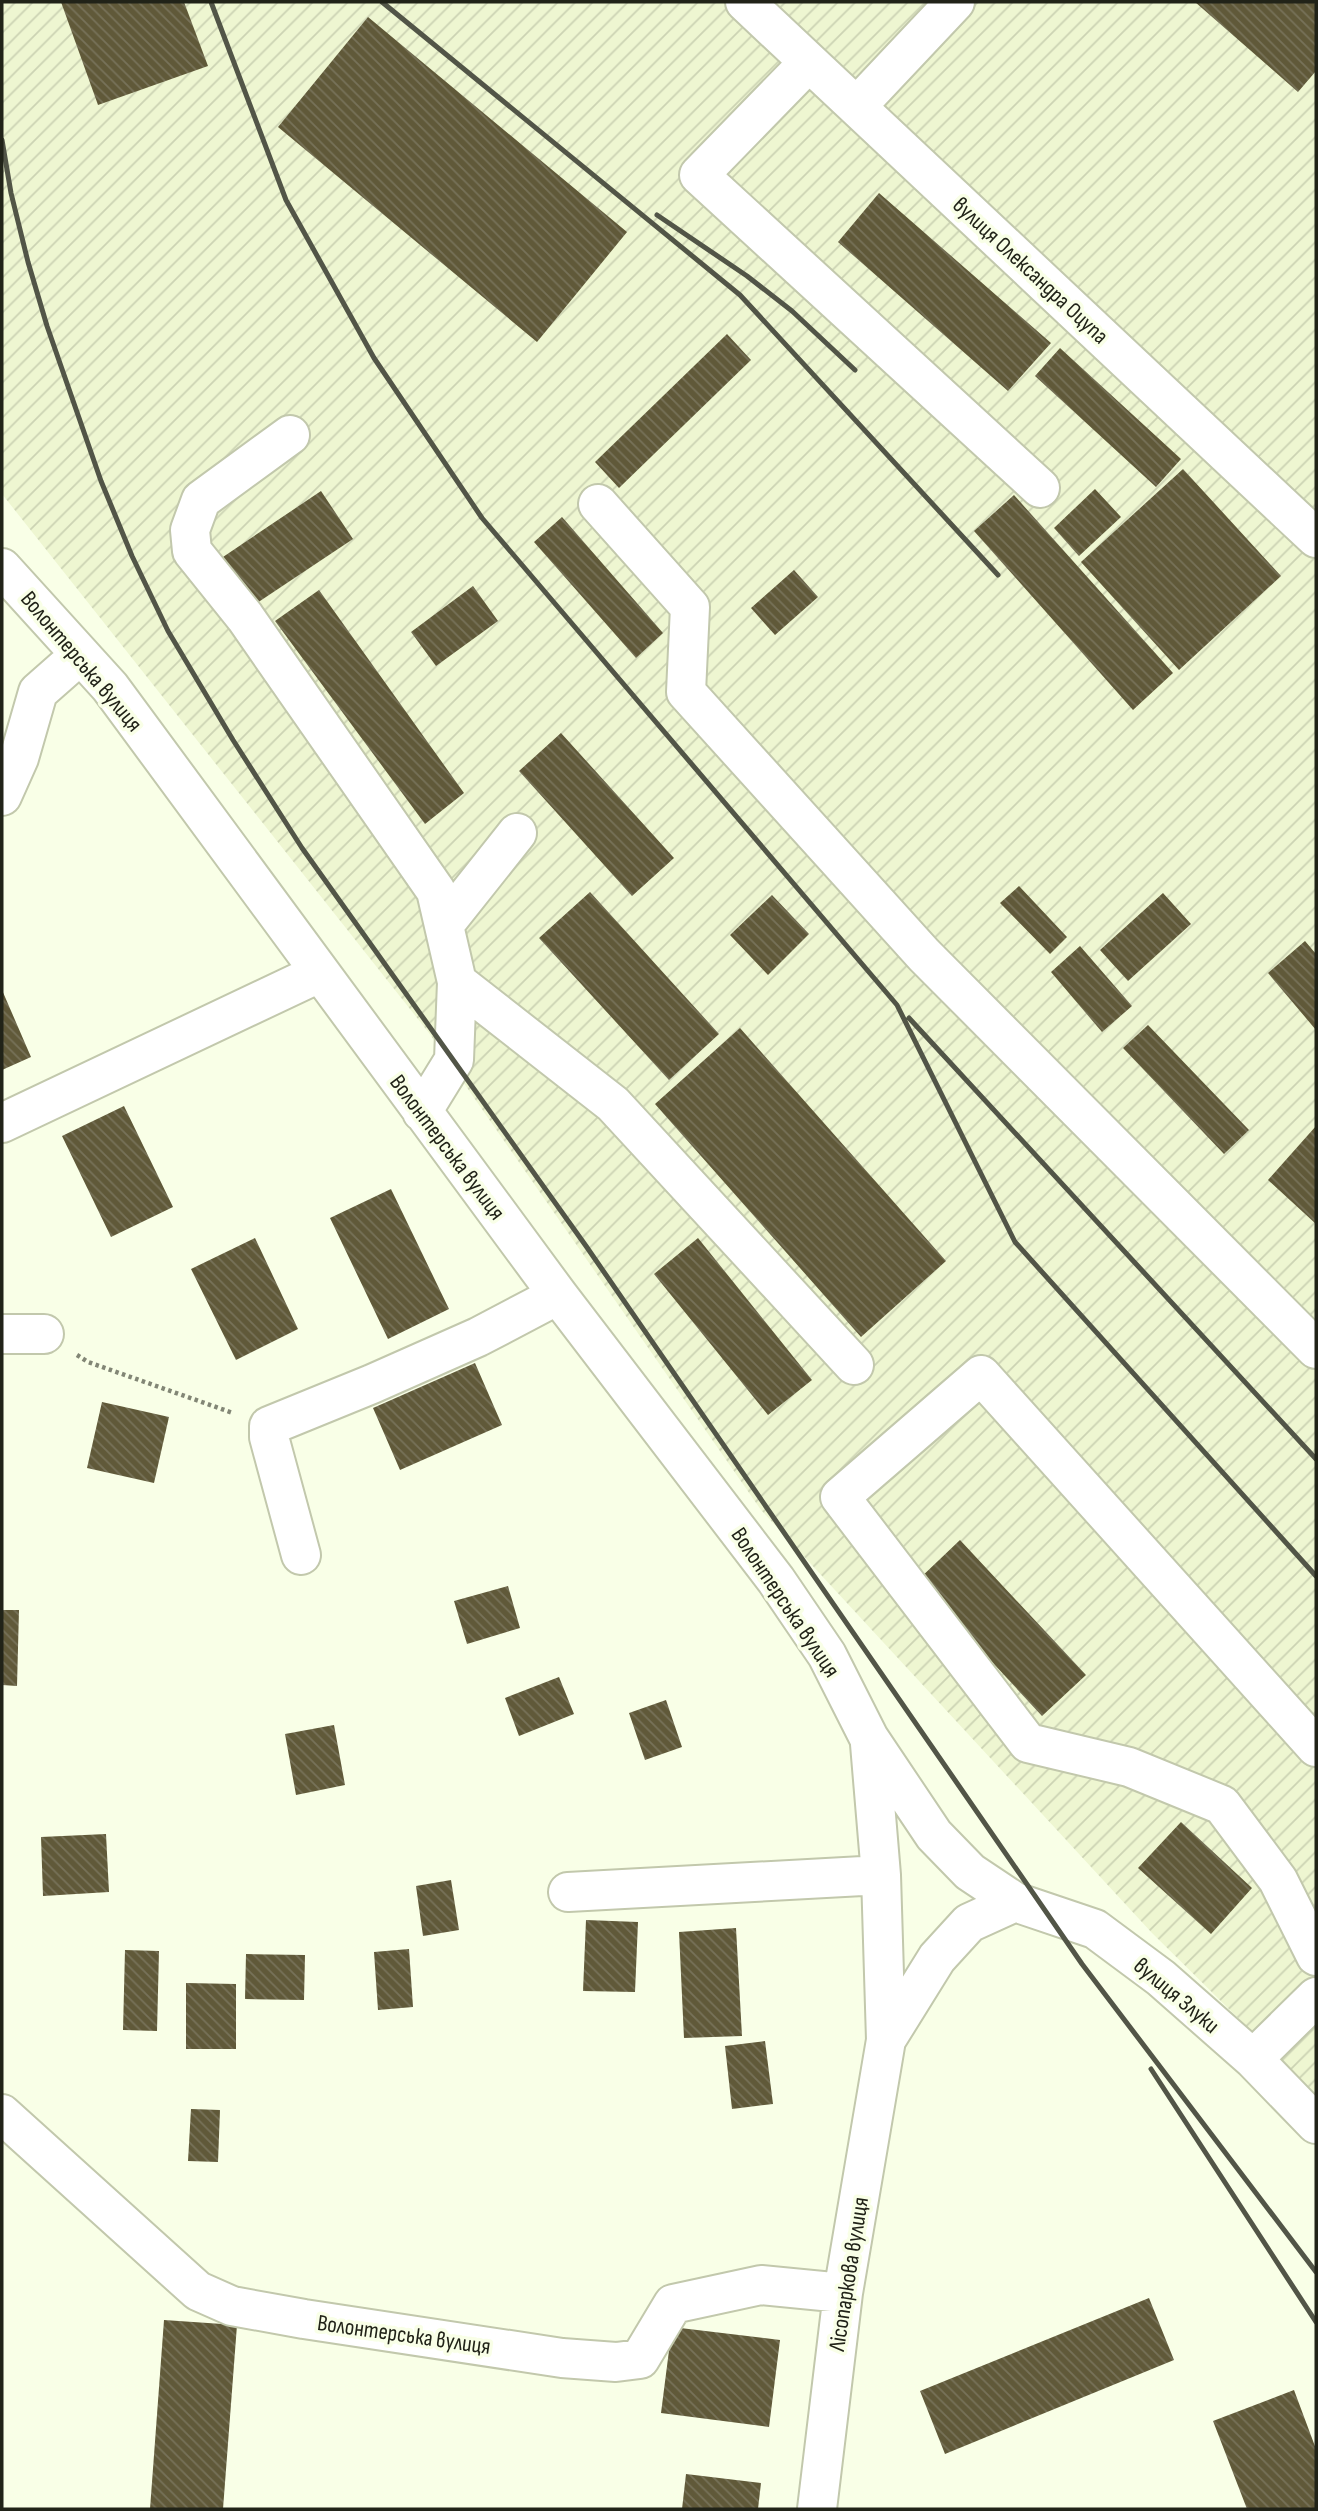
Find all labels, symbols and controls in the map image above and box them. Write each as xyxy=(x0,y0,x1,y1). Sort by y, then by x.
street label: вулиця Олександра Оцупа xyxy=(947,191,1114,350)
street label: Волонтерська вулиця xyxy=(14,586,148,738)
street label: Волонтерська вулиця xyxy=(383,1069,511,1226)
street label: Волонтерська вулиця xyxy=(725,1522,846,1683)
street label: вулиця Злуки xyxy=(1128,1952,1225,2040)
street label: Лісопаркова вулиця xyxy=(823,2195,875,2354)
street label: Волонтерська вулиця xyxy=(315,2309,492,2361)

